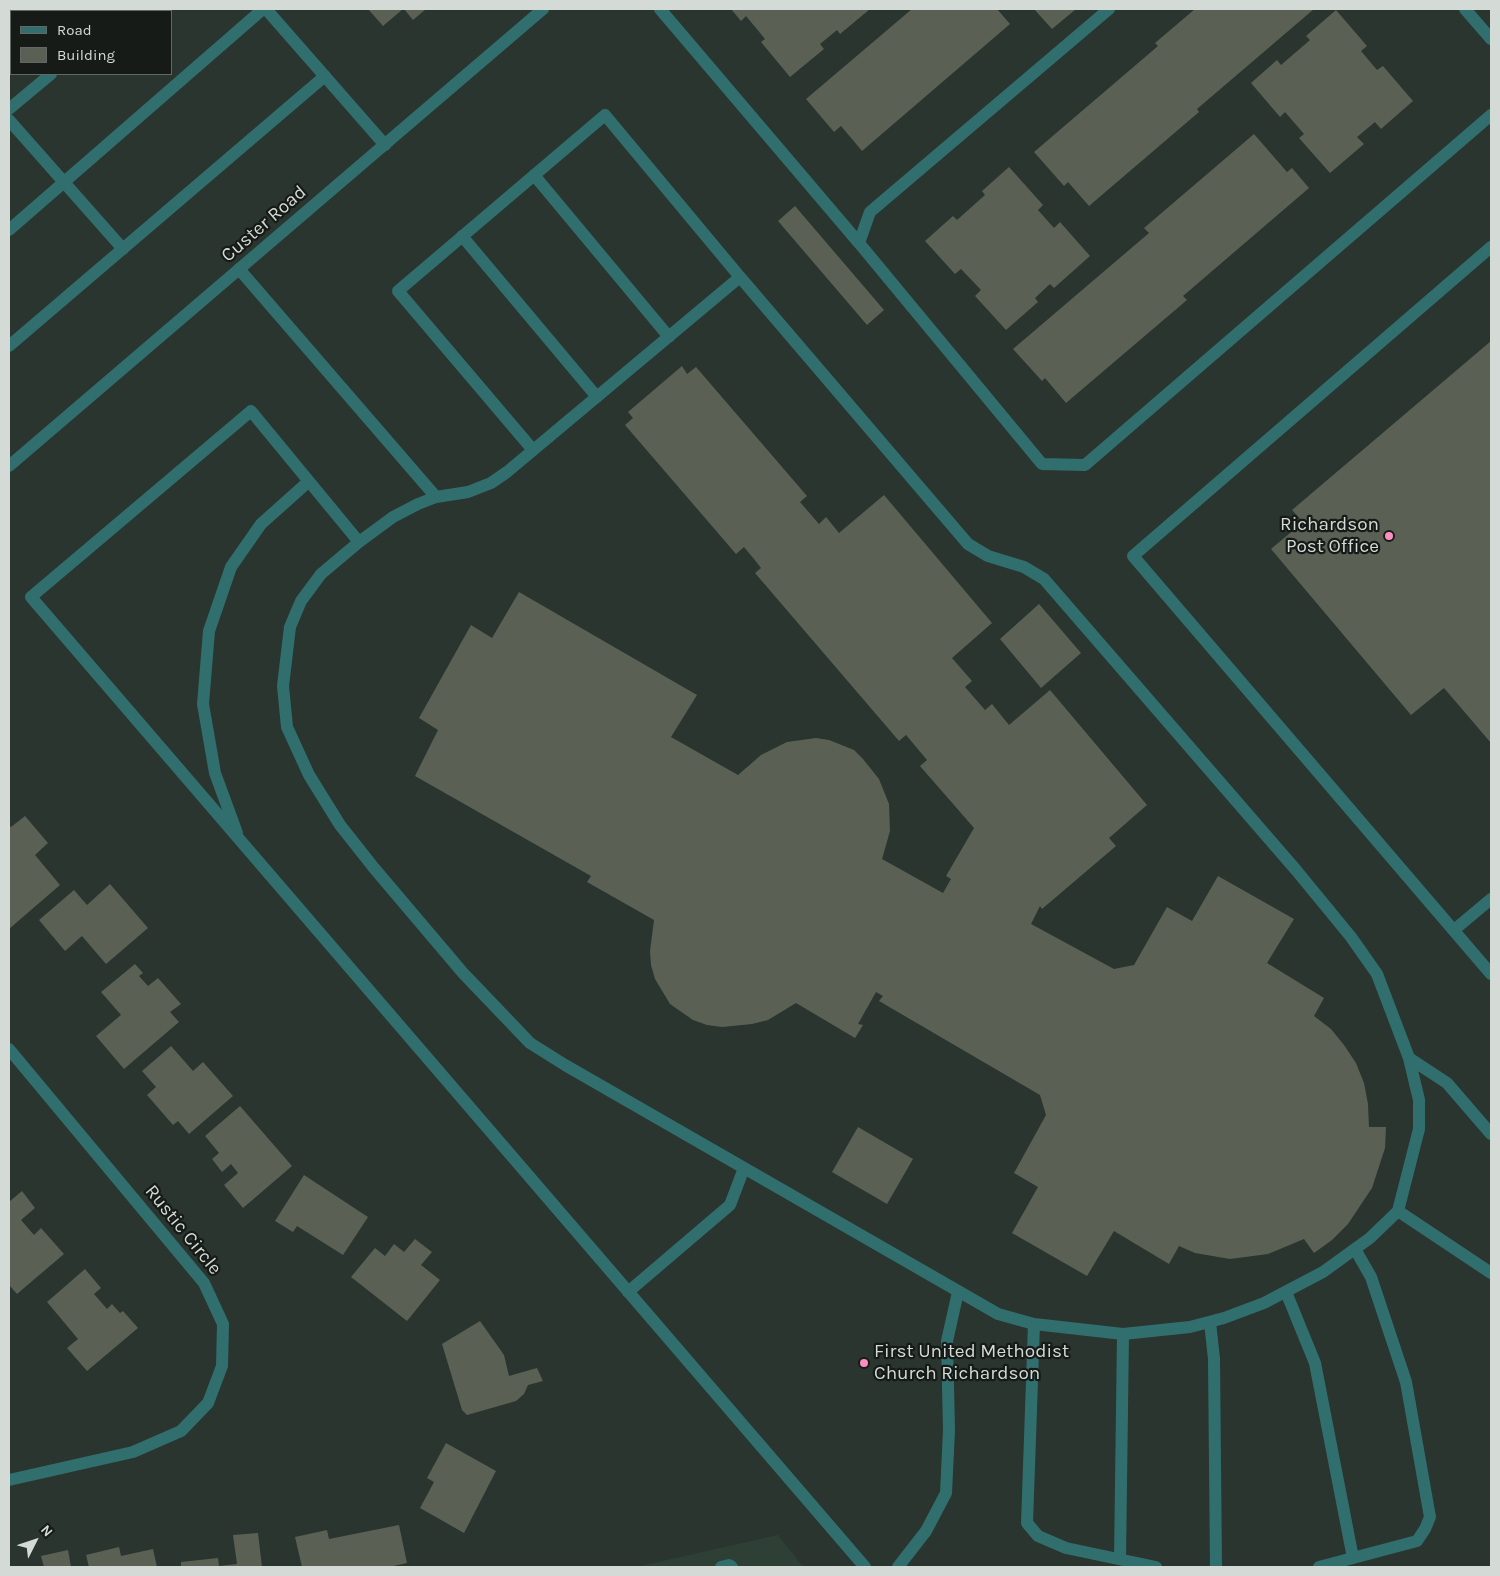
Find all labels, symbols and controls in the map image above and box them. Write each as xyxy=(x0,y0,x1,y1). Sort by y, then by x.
legend xyxy=(10,10,172,75)
text: Road xyxy=(57,21,92,39)
text: Building xyxy=(57,46,115,64)
street label: Custer Road xyxy=(217,181,311,267)
place label: Richardson Post Office xyxy=(1280,514,1379,558)
marker: Richardson Post Office xyxy=(1383,530,1395,542)
street label: Rustic Circle xyxy=(140,1180,226,1280)
place label: First United Methodist Church Richardson xyxy=(874,1341,1069,1385)
marker: First United Methodist Church Richardson xyxy=(858,1357,870,1369)
north arrow xyxy=(10,1516,60,1566)
text: N xyxy=(37,1521,56,1540)

